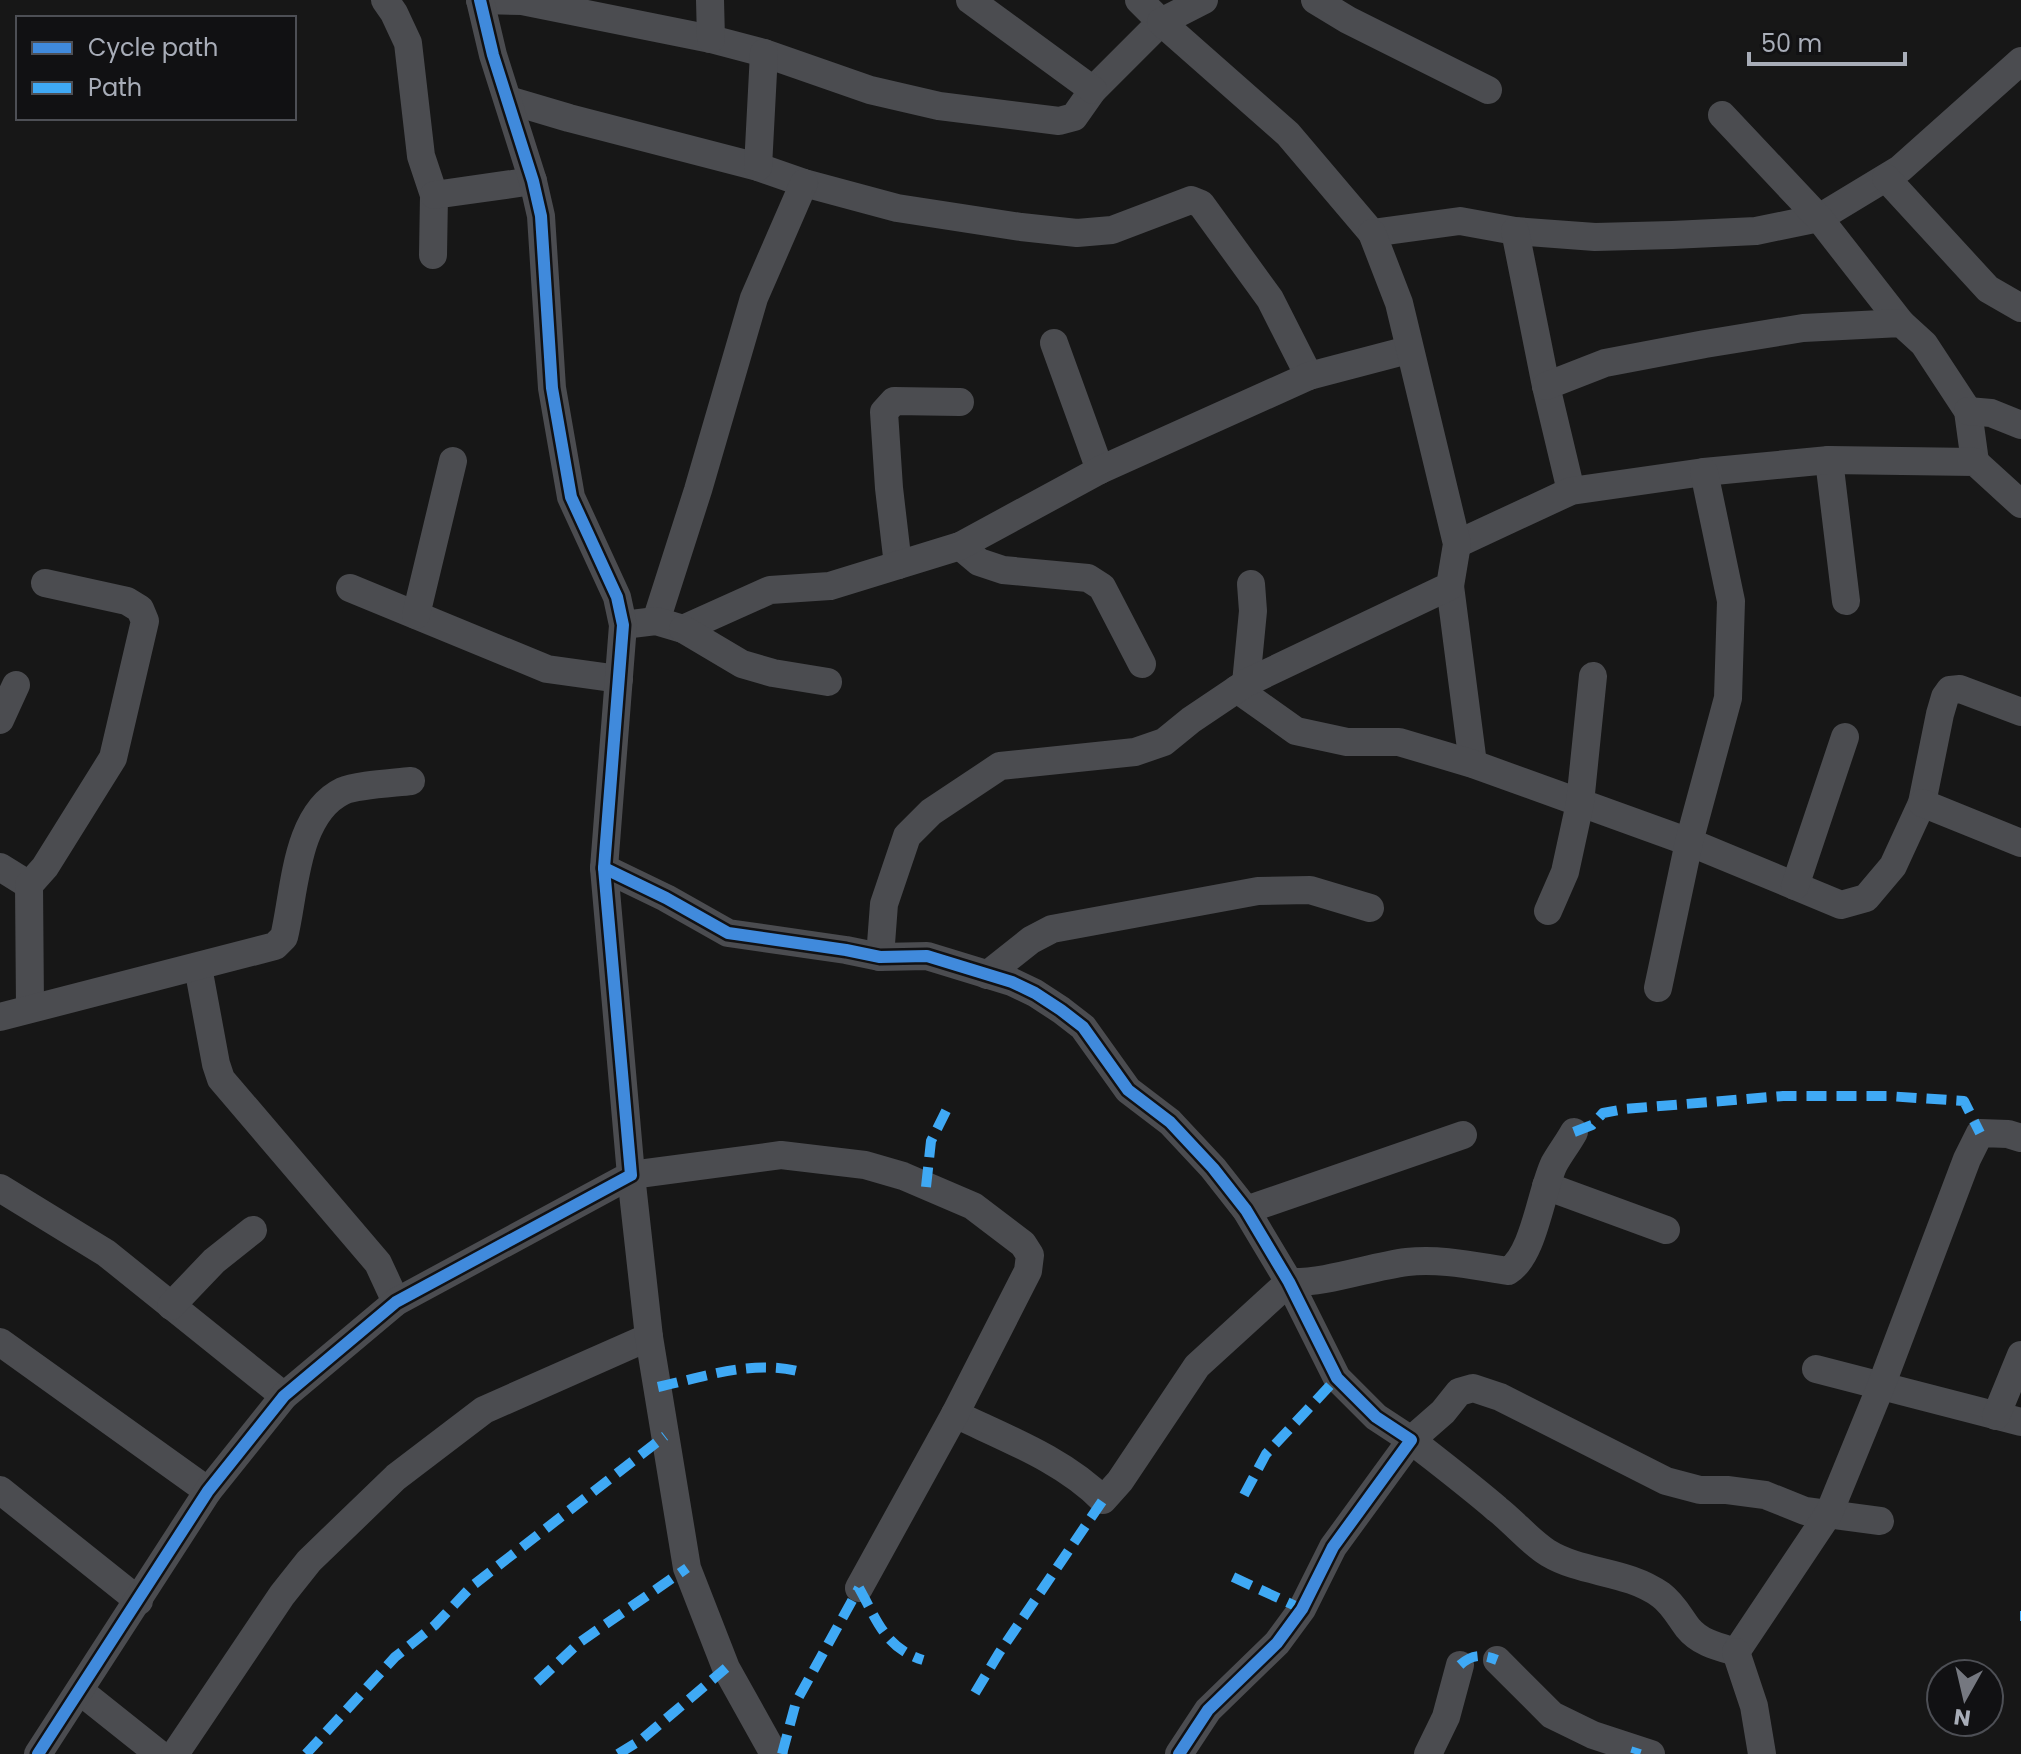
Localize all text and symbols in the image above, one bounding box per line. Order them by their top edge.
legend [16,16,296,120]
scale bar [1749,16,1905,66]
text: 50 m [1761,27,1822,60]
text: Cycle path [88,31,218,64]
text: Path [88,71,142,104]
north arrow [1925,1658,2005,1738]
text: N [1952,1701,1973,1734]

